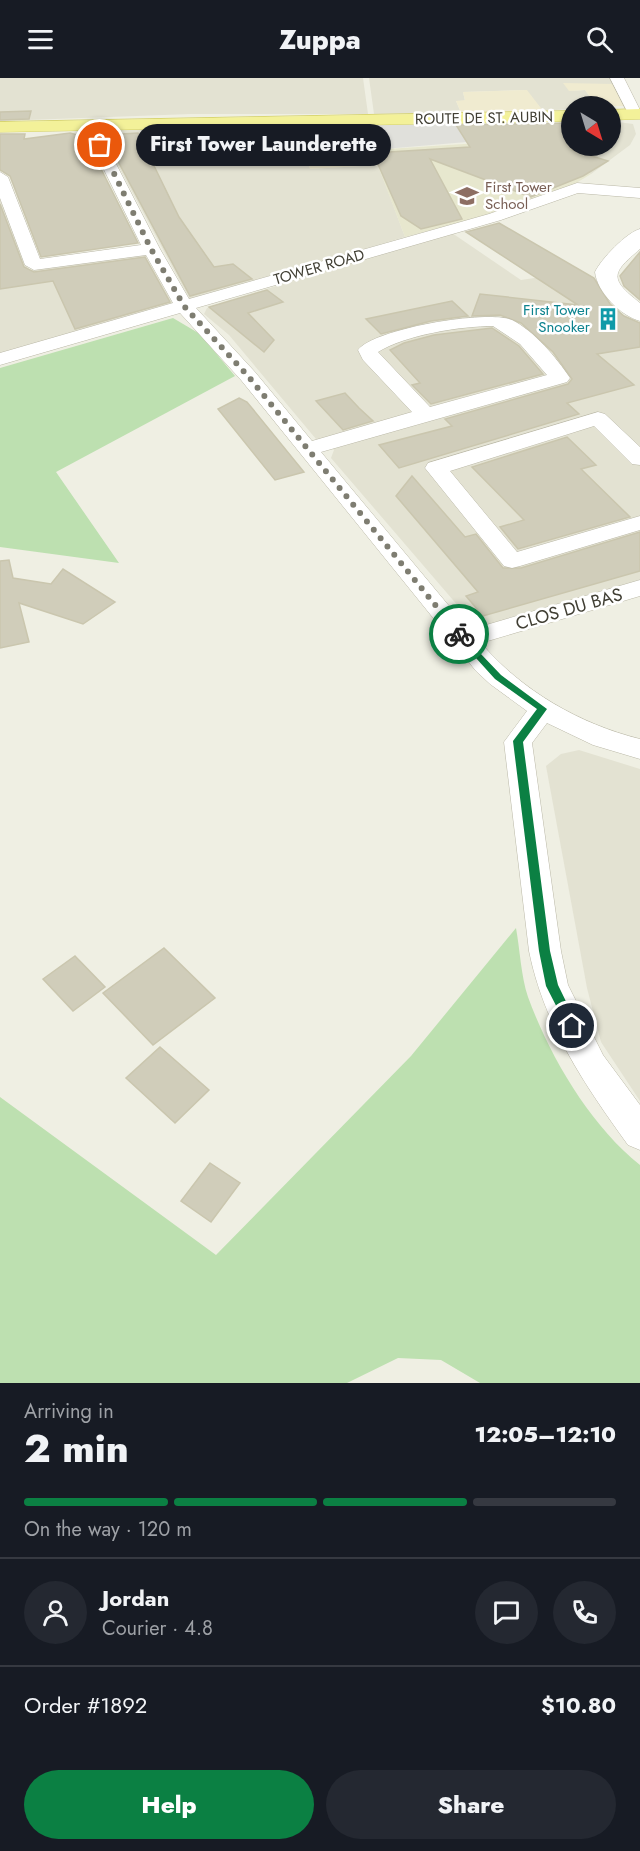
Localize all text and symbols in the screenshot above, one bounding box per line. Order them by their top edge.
text: Zuppa [279,20,361,59]
icon: menu [24,23,57,56]
icon: search [583,23,616,56]
north arrow [561,96,621,156]
map controls [561,96,621,156]
street label: ROUTE DE ST. AUBIN [415,106,553,130]
pin [74,119,125,170]
callout: First Tower Launderette [136,124,391,166]
icon: bag [83,128,116,161]
text: First Tower Launderette [150,130,377,159]
place label: First Tower School [485,176,553,215]
school or university icon: First Tower School [454,183,480,209]
street label: TOWER ROAD [271,244,367,290]
place label: First Tower Snooker [523,299,591,338]
building icon: First Tower Snooker [595,306,621,332]
street label: CLOS DU BAS [513,581,625,637]
courier [429,604,489,664]
icon: bike [443,618,476,651]
pin [546,1000,597,1051]
icon: home [555,1009,588,1042]
text: Arriving in [24,1397,114,1426]
text: 12:05–12:10 [475,1418,616,1450]
text: 2 min [24,1420,129,1477]
text: On the way · 120 m [24,1515,192,1544]
button: person [24,1581,87,1644]
button: chat [475,1581,538,1644]
button: phone [553,1581,616,1644]
text: Jordan [102,1582,169,1614]
text: Courier · 4.8 [102,1614,213,1643]
text: Order #1892 [24,1689,147,1721]
text: $10.80 [541,1689,616,1721]
button: Help [24,1770,314,1839]
button: Share [326,1770,616,1839]

